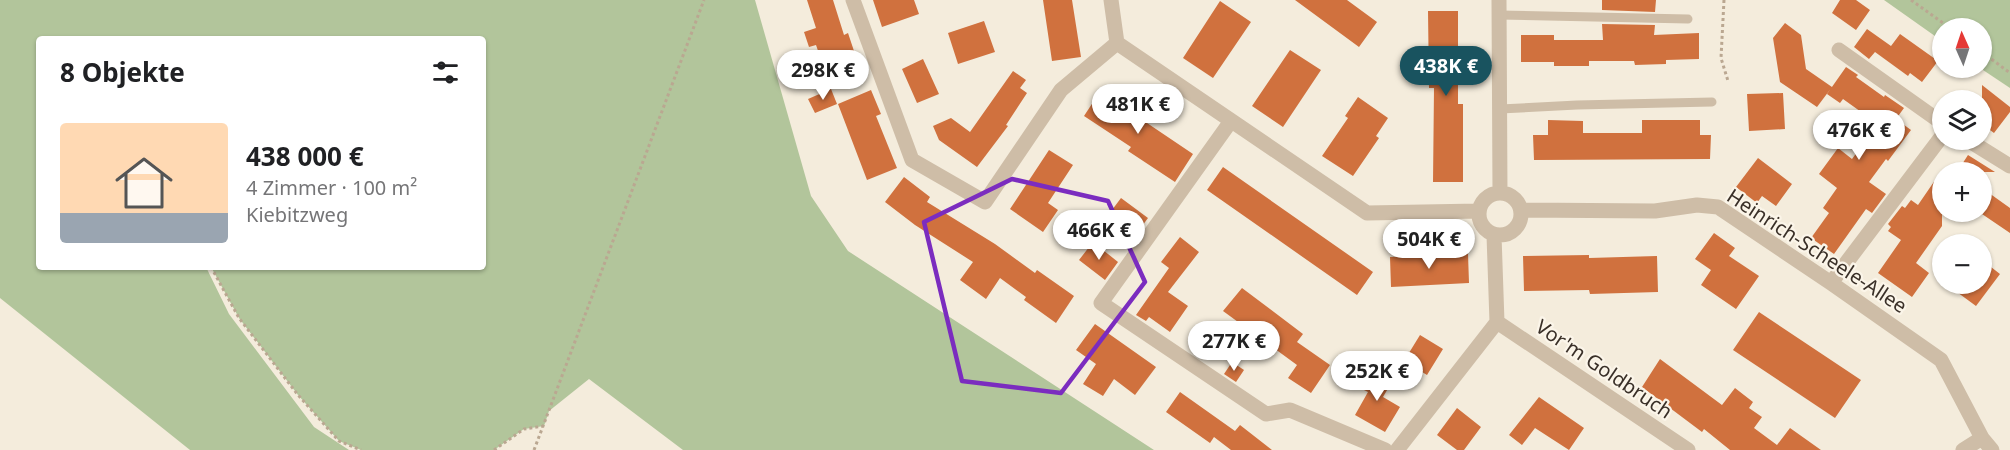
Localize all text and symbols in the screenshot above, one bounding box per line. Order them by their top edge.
north arrow [1932,18,1992,78]
map controls [1932,18,1992,294]
pin: 438K € [1397,46,1495,97]
pin: 298K € [774,50,872,101]
text: 438K € [1414,52,1478,79]
text: 8 Objekte [60,54,185,90]
icon: filters [429,56,462,89]
text: 298K € [791,56,855,83]
pin: 481K € [1089,84,1187,135]
text: 481K € [1106,90,1170,117]
button: layers [1932,90,1992,150]
pin: 476K € [1810,110,1908,161]
text: 476K € [1827,116,1891,143]
text: 438 000 € [246,138,364,174]
icon: home [108,147,180,219]
button: + [1932,162,1992,222]
text: 4 Zimmer · 100 m² [246,174,417,201]
street label: Heinrich-Scheele-Allee [1722,182,1912,319]
text: Kiebitzweg [246,201,348,228]
pin: 466K € [1050,210,1148,261]
text: 466K € [1067,216,1131,243]
pin: 504K € [1380,219,1478,270]
text: 504K € [1397,225,1461,252]
button: − [1932,234,1992,294]
street label: Vor'm Goldbruch [1531,313,1678,424]
pin: 277K € [1185,321,1283,372]
text: 277K € [1202,327,1266,354]
pin: 252K € [1328,351,1426,402]
text: 252K € [1345,357,1409,384]

